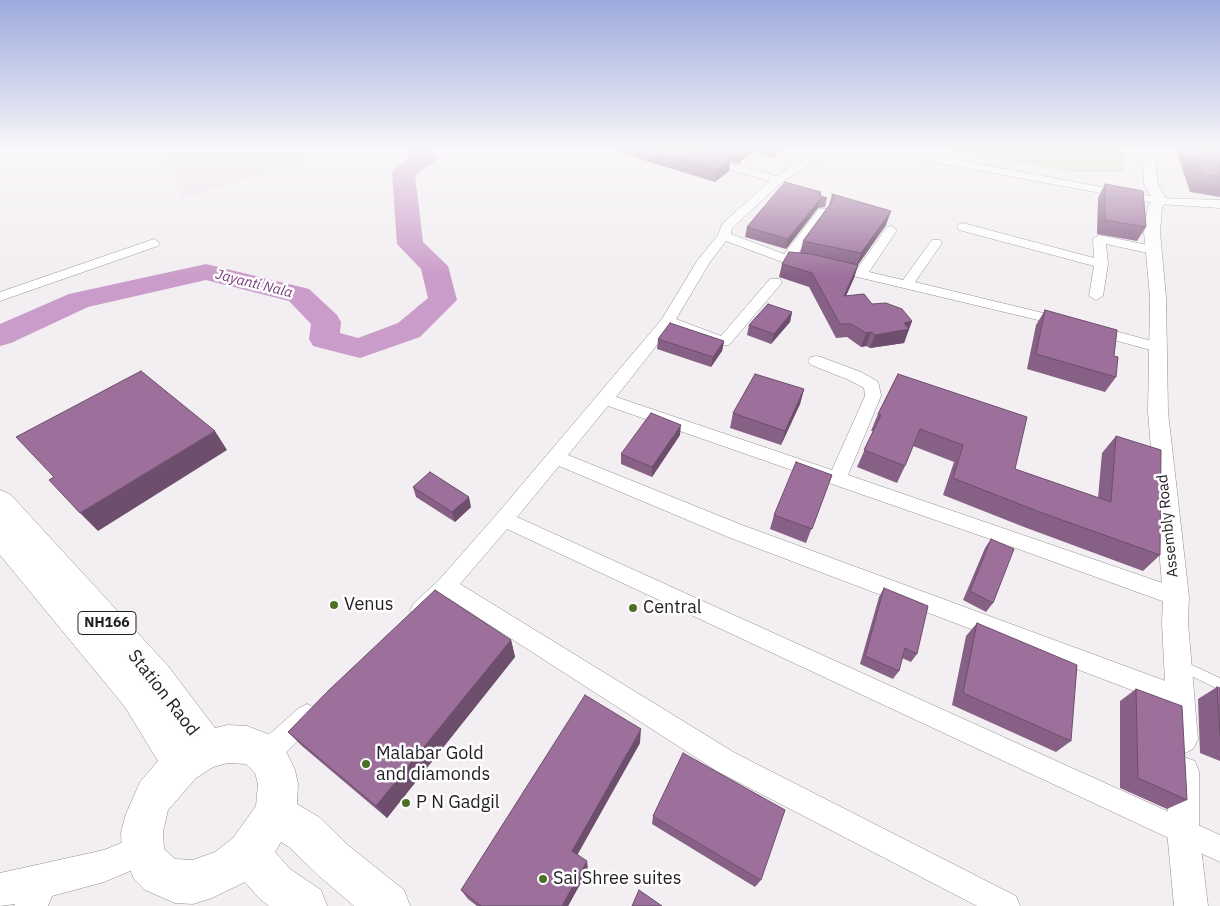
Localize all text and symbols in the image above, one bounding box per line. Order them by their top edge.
water label: Jayanti Nala [214,266,294,302]
street label: Assembly Road [1154,474,1182,578]
place label: Venus [344,594,394,616]
place label: Central [643,597,702,619]
marker: Venus [328,599,340,611]
marker: Central [627,602,639,614]
road number: NH166 [78,612,136,634]
street label: Station Raod [123,646,203,740]
place label: Malabar Gold and diamonds [376,743,490,786]
marker: Malabar Gold and diamonds [360,758,372,770]
place label: P N Gadgil [416,792,500,814]
marker: P N Gadgil [400,797,412,809]
place label: Sai Shree suites [553,868,681,890]
marker: Sai Shree suites [537,873,549,885]

